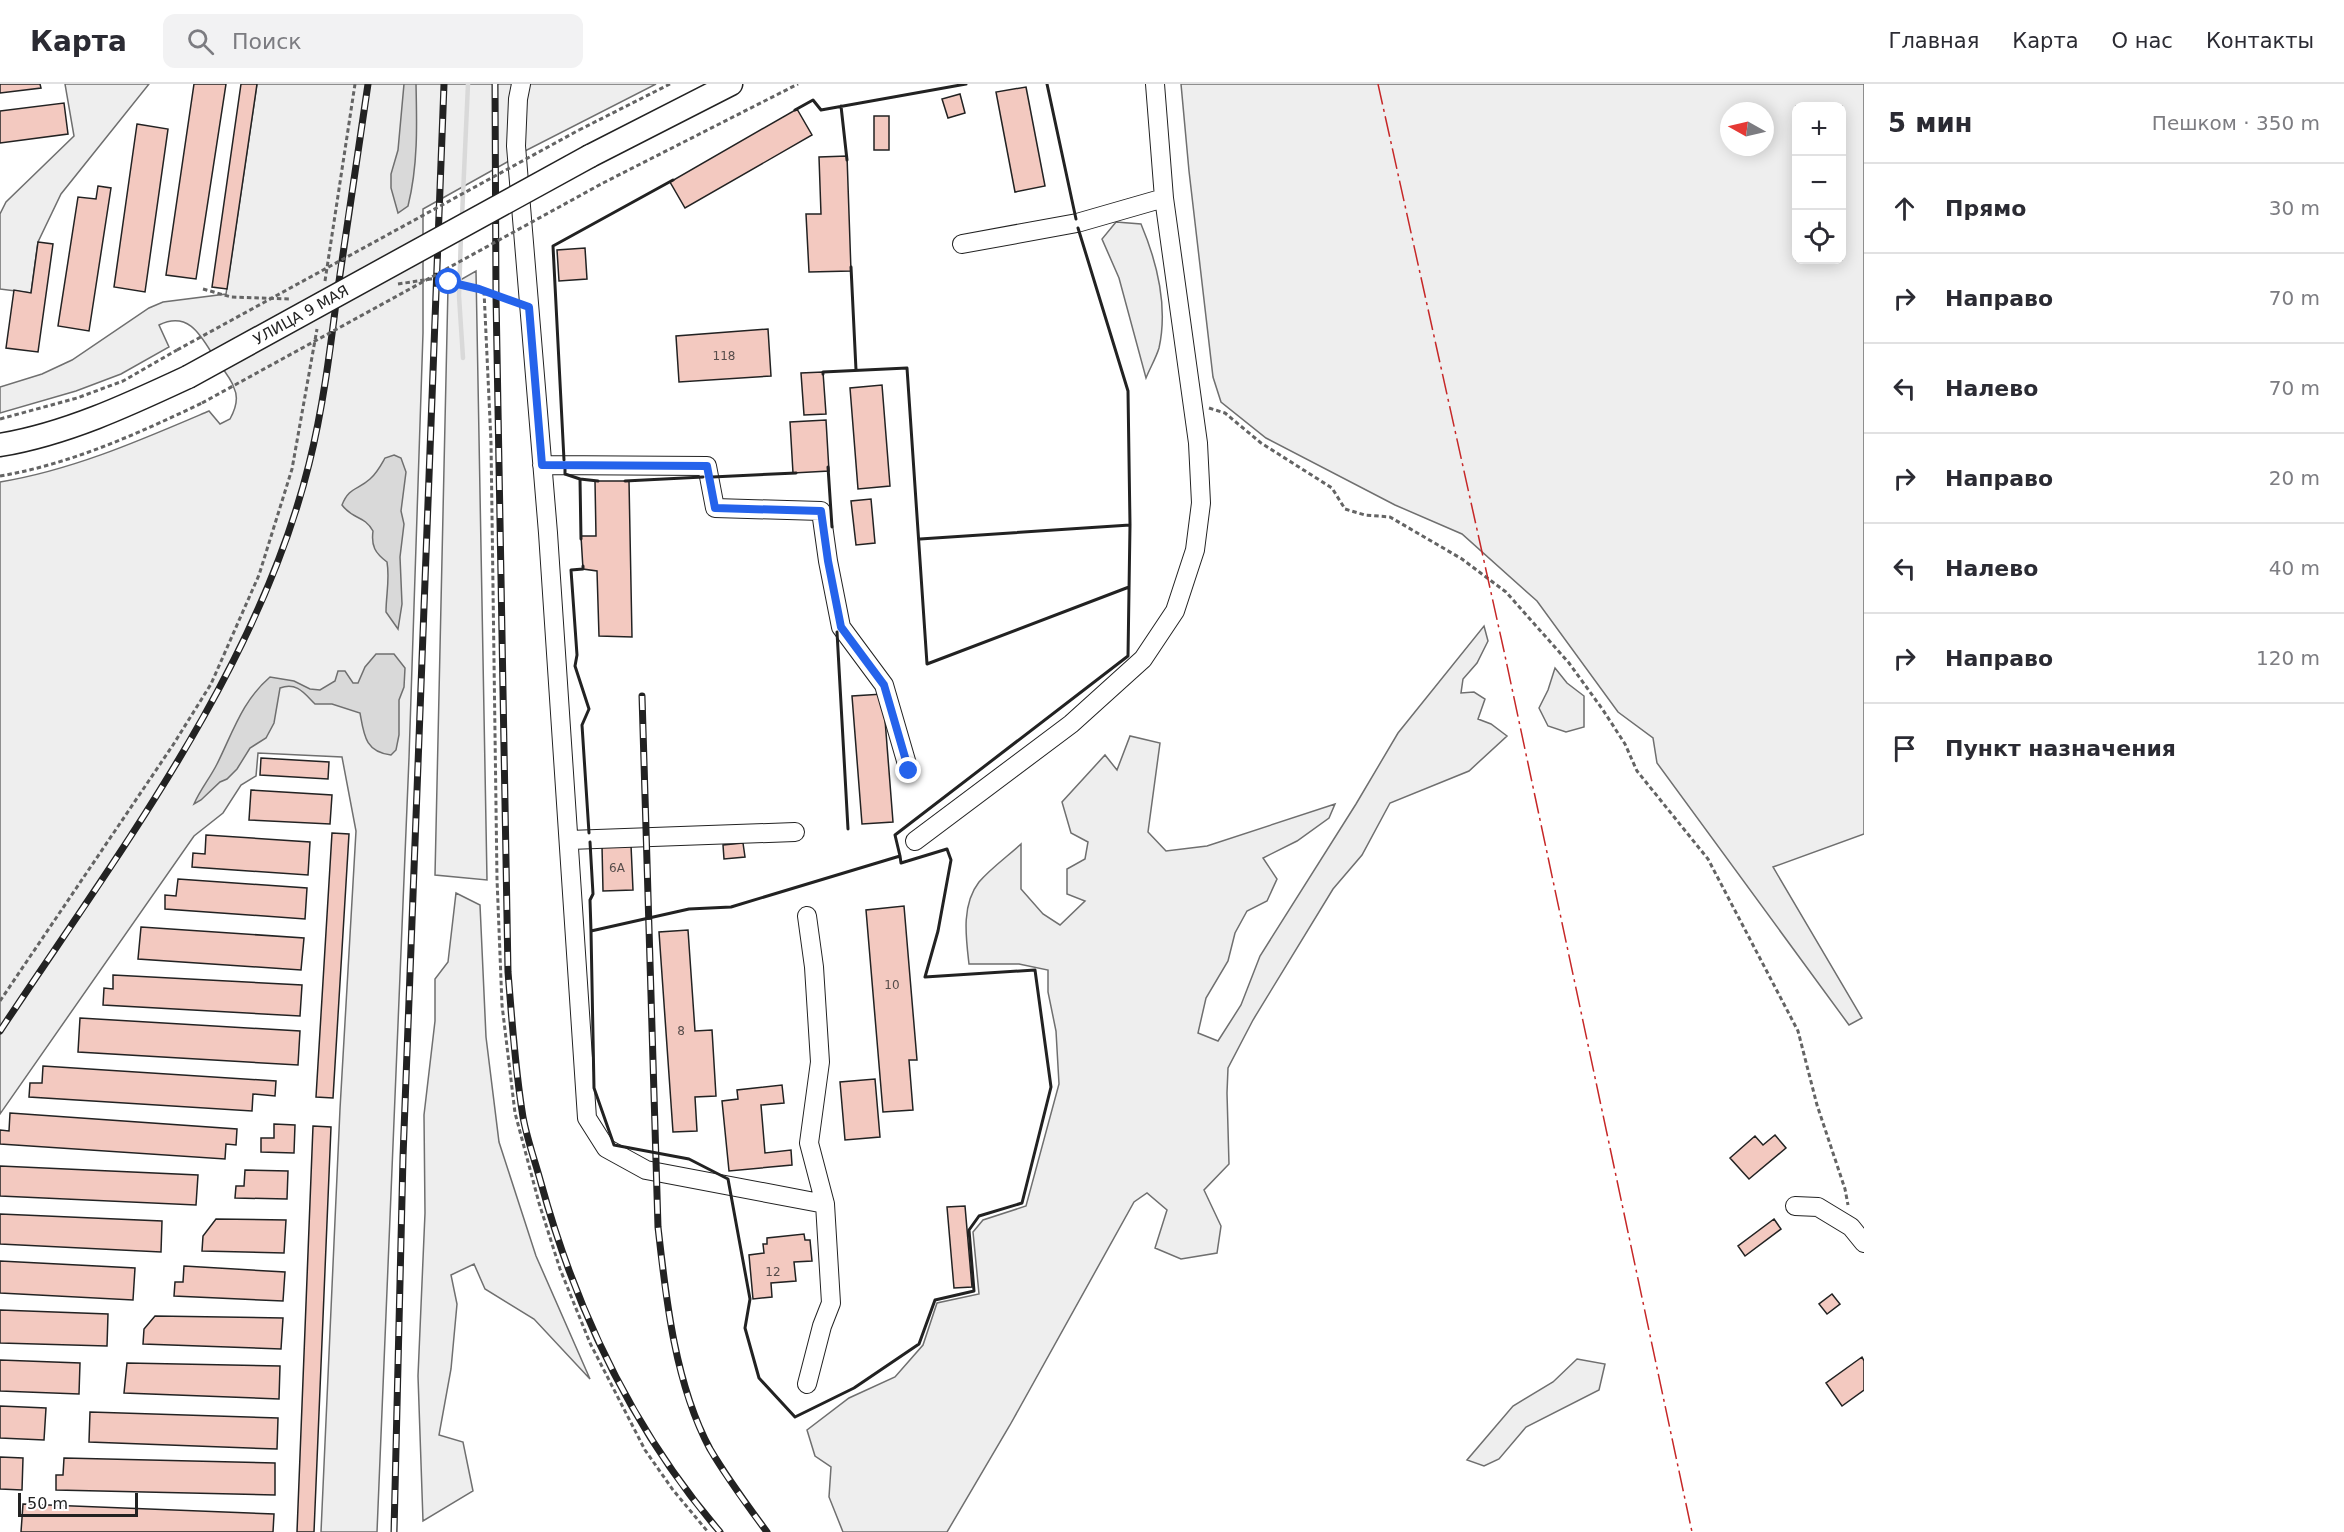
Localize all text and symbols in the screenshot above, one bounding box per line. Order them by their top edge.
search box [163,14,583,68]
text: Карта [30,25,127,58]
icon: search [184,25,217,58]
text: Поиск [232,29,302,54]
text: Главная [1889,29,1979,53]
text: Карта [2012,29,2079,53]
text: О нас [2112,29,2173,53]
text: Контакты [2206,29,2314,53]
north arrow [1720,102,1774,156]
map controls [1792,102,1846,264]
button: + [1792,102,1846,156]
text: 5 мин [1888,108,1973,138]
text: Пешком · 350 m [2152,111,2320,135]
button: − [1792,156,1846,210]
icon: ahead [1888,192,1921,225]
text: Прямо [1945,196,2026,221]
text: 30 m [2269,196,2320,220]
button: locate [1792,210,1846,264]
route start [435,268,461,294]
street label: УЛИЦА 9 МАЯ [250,281,352,349]
icon: right [1888,282,1921,315]
text: Направо [1945,286,2053,311]
text: 70 m [2269,286,2320,310]
house number: 118 [713,349,735,363]
icon: left [1888,372,1921,405]
text: Налево [1945,376,2038,401]
text: 70 m [2269,376,2320,400]
icon: right [1888,462,1921,495]
text: Направо [1945,466,2053,491]
text: 20 m [2269,466,2320,490]
icon: left [1888,552,1921,585]
text: Налево [1945,556,2038,581]
text: 40 m [2269,556,2320,580]
icon: right [1888,642,1921,675]
text: Направо [1945,646,2053,671]
text: 120 m [2256,646,2320,670]
icon: arrive [1888,732,1921,765]
text: Пункт назначения [1945,736,2176,761]
route end [895,757,921,783]
house number: 6А [609,861,626,875]
house number: 10 [884,978,900,992]
house number: 8 [677,1024,685,1038]
house number: 12 [765,1265,781,1279]
scale bar [18,1490,138,1518]
text: 50 m [27,1494,68,1513]

